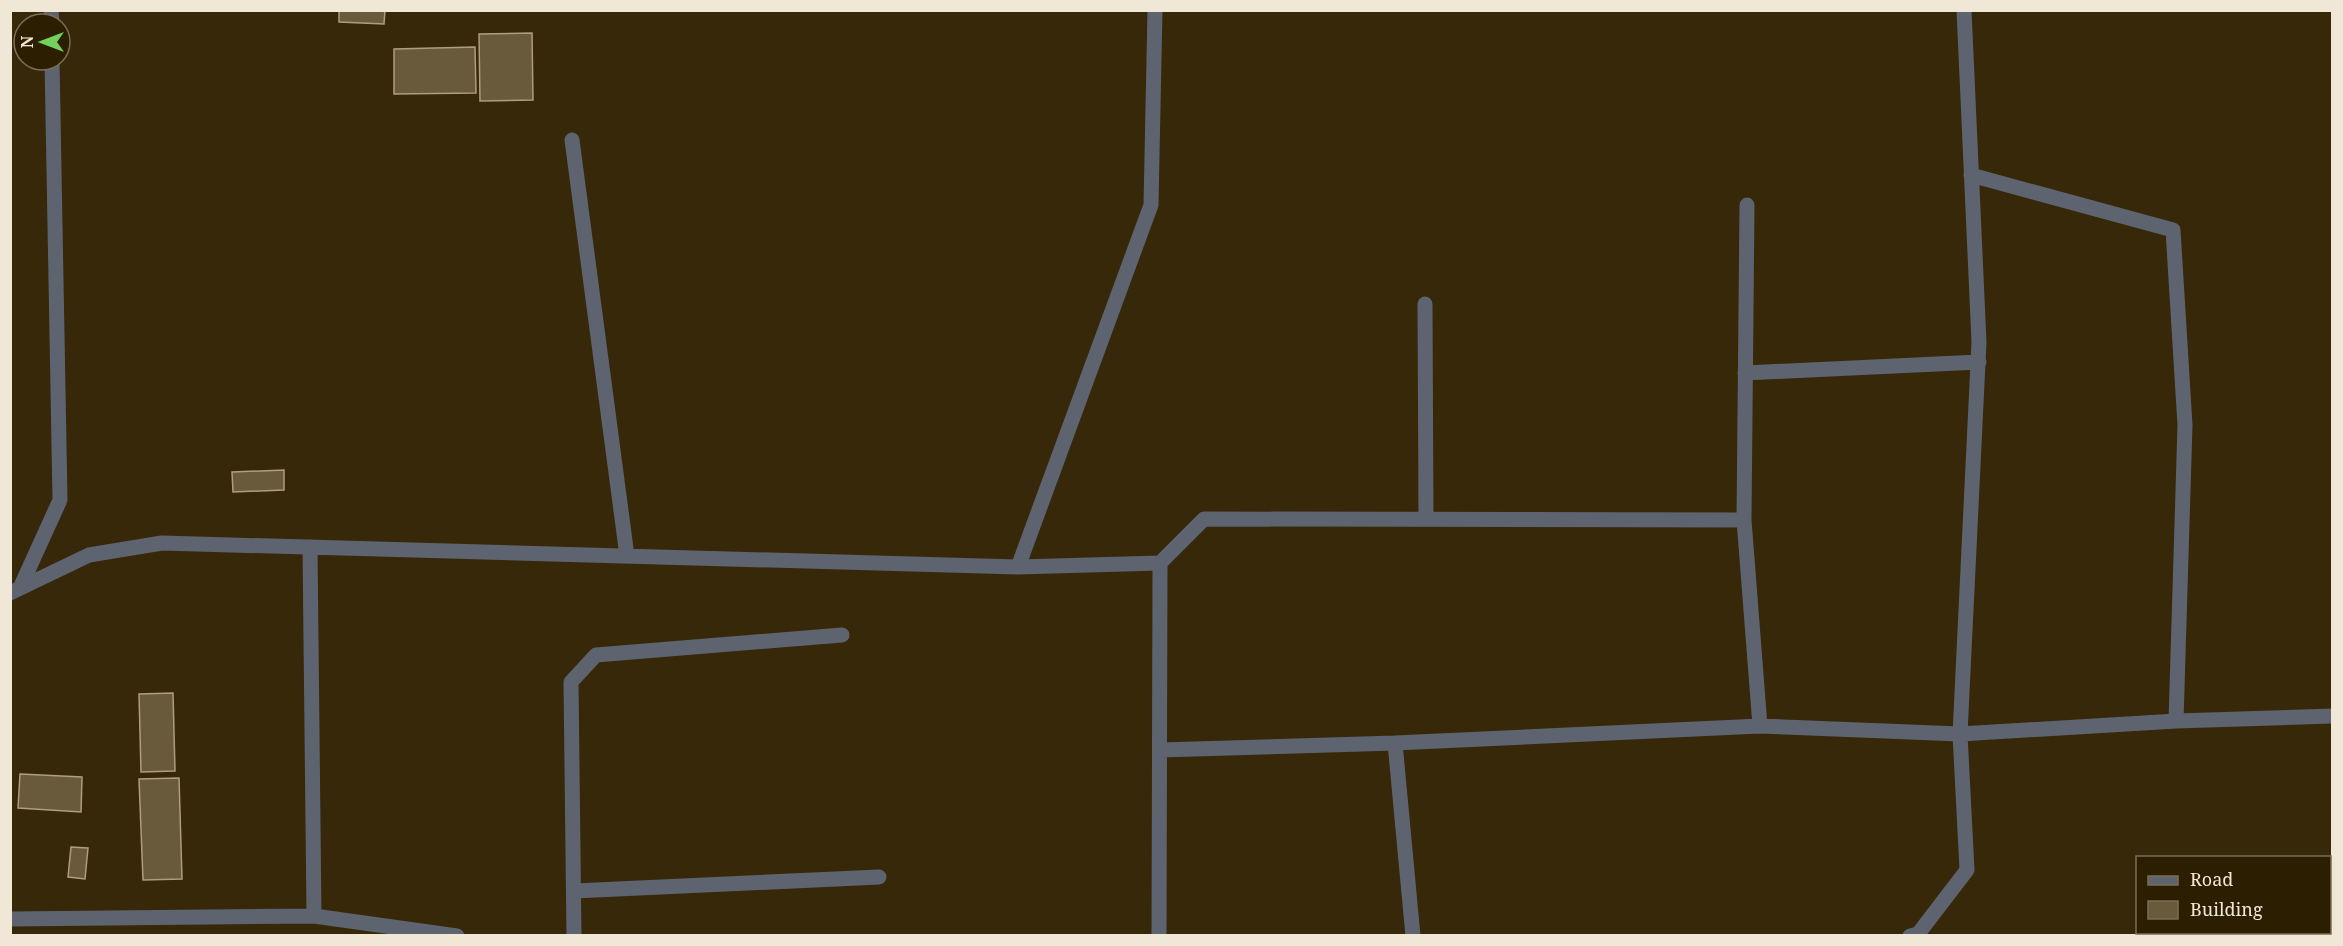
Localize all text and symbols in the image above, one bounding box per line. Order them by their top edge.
north arrow [12,12,72,72]
text: N [16,35,38,48]
legend [2136,856,2331,934]
text: Road [2190,867,2233,891]
text: Building [2190,897,2263,921]

